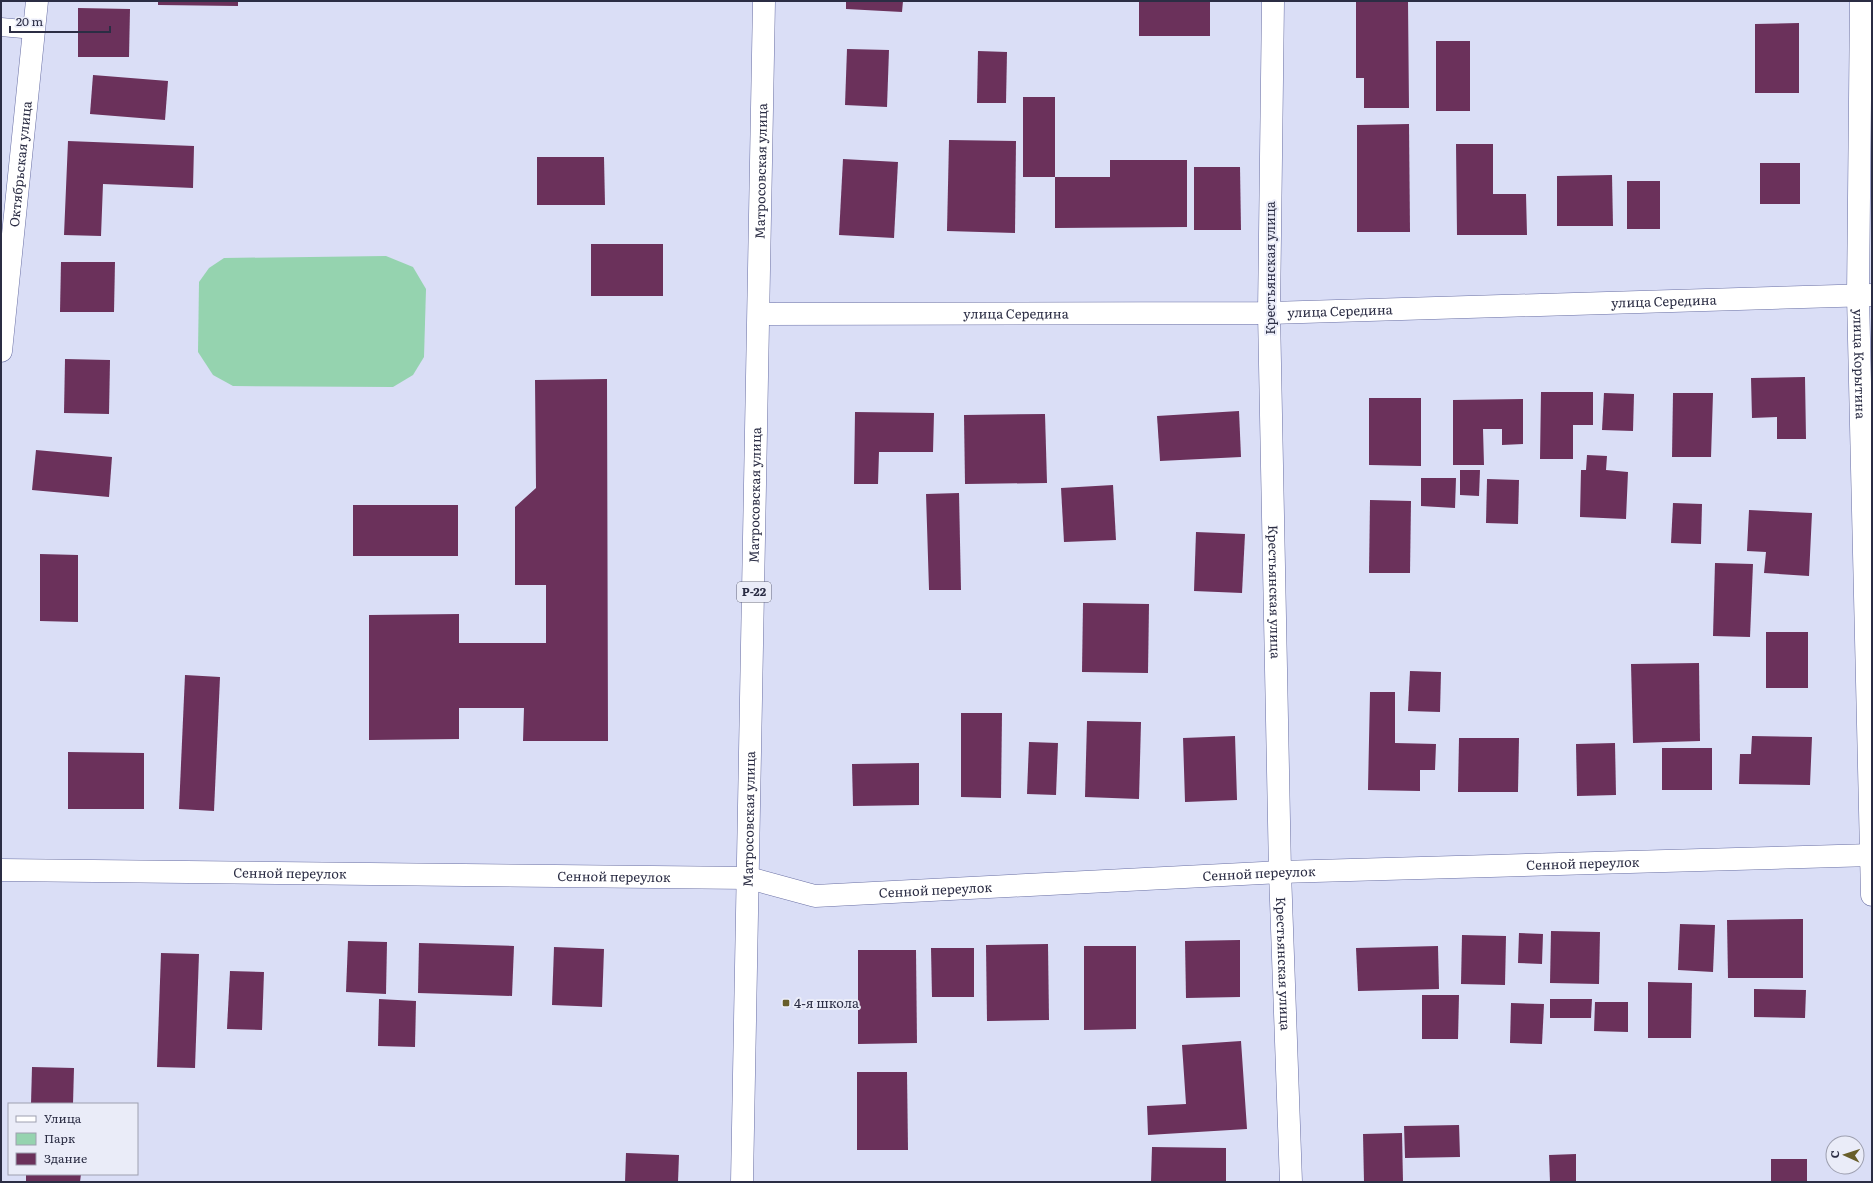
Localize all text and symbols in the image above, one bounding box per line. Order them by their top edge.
scale bar [10,8,110,34]
text: 20 m [16,12,43,30]
street label: Октябрьская улица [4,100,36,228]
street label: Матросовская улица [750,103,771,239]
street label: Крестьянская улица [1260,201,1279,335]
street label: улица Середина [1611,290,1717,312]
street label: улица Середина [1287,299,1393,321]
street label: улица Середина [963,303,1069,323]
street label: улица Корытина [1849,309,1871,419]
street label: Матросовская улица [744,427,765,563]
street label: Крестьянская улица [1264,525,1286,659]
road number: Р-22 [737,582,771,602]
street label: Матросовская улица [737,751,759,887]
street label: Сенной переулок [1526,852,1640,874]
street label: Сенной переулок [1202,861,1316,885]
street label: Сенной переулок [233,862,347,883]
street label: Сенной переулок [557,866,671,886]
street label: Сенной переулок [878,877,993,902]
street label: Крестьянская улица [1272,897,1296,1031]
place label: 4-я школа [794,993,859,1012]
marker: 4-я школа [781,998,791,1008]
legend [8,1103,138,1175]
text: Улица [44,1109,82,1127]
text: Парк [44,1129,75,1147]
north arrow [1825,1135,1865,1175]
text: Здание [44,1149,87,1167]
text: С [1826,1150,1842,1159]

